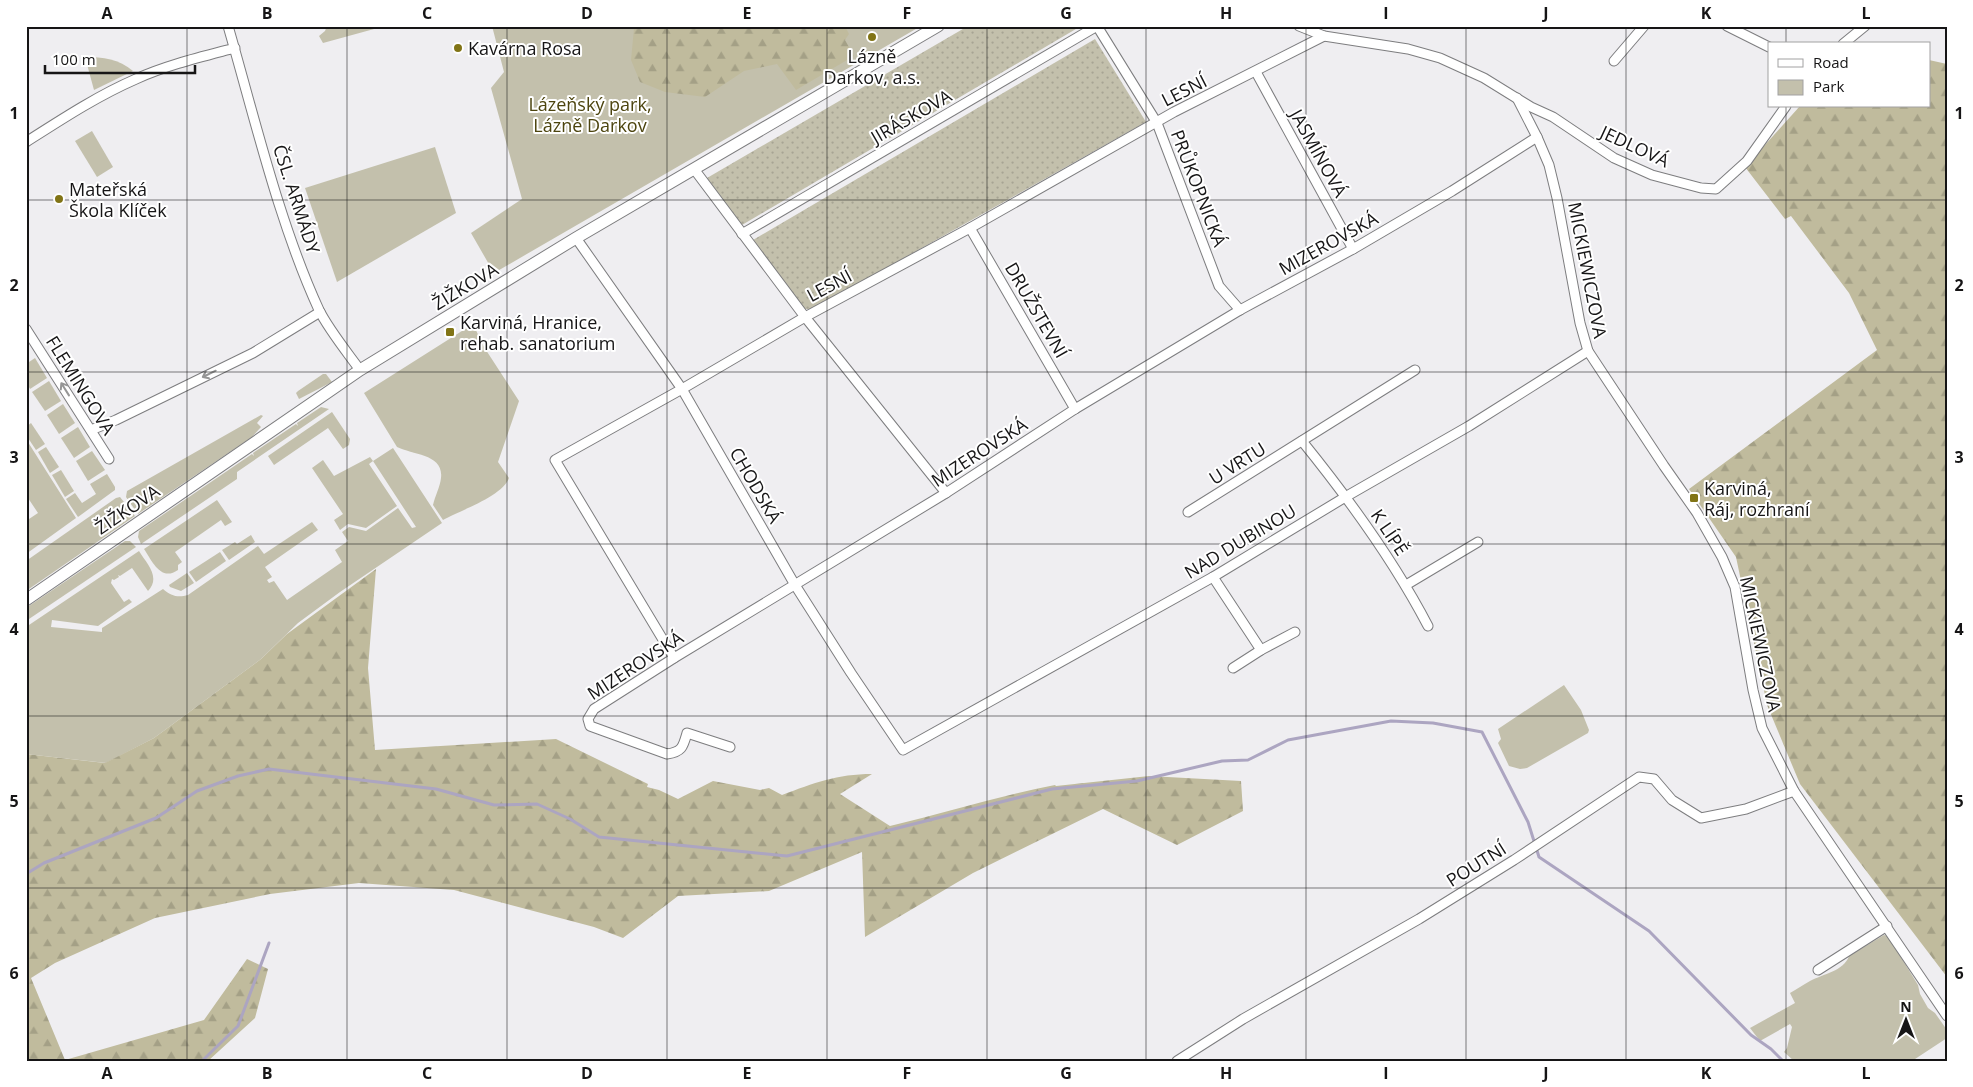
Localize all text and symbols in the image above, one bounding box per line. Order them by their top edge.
text: A [101,2,113,24]
text: B [262,2,272,24]
text: C [422,2,432,24]
text: D [581,2,593,24]
text: E [743,2,752,24]
text: F [903,2,911,24]
text: G [1060,2,1072,24]
text: H [1220,2,1232,24]
text: I [1383,2,1389,24]
text: J [1541,2,1549,24]
text: K [1701,2,1712,24]
text: L [1861,2,1871,24]
marker: Lázně Darkov, a.s. [866,31,878,43]
place label: Kavárna Rosa [468,36,582,60]
scale bar [45,42,195,74]
marker: Kavárna Rosa [452,42,464,54]
legend [1768,42,1930,108]
place label: Lázně Darkov, a.s. [823,44,921,89]
text: 100 m [52,49,96,69]
text: Road [1813,52,1849,72]
street label: LESNÍ [1157,68,1212,112]
text: Park [1813,76,1844,96]
street label: JIRÁSKOVA [865,83,956,150]
park label: Lázeňský park, Lázně Darkov [528,92,652,137]
text: 1 [9,102,19,124]
text: 1 [1954,102,1964,124]
street label: JASMÍNOVÁ [1284,103,1353,202]
street label: JEDLOVÁ [1595,119,1674,173]
street label: PRŮKOPNICKÁ [1166,126,1233,250]
street label: ČSL. ARMÁDY [268,141,326,257]
place label: Mateřská Škola Klíček [69,177,167,222]
marker: Mateřská Škola Klíček [53,193,65,205]
street label: MICKIEWICZOVA [1563,200,1613,341]
street label: MIZEROVSKÁ [1274,206,1382,280]
street label: ŽIŽKOVA [428,257,503,315]
street label: DRUŽSTEVNÍ [1000,258,1075,363]
street label: LESNÍ [802,263,857,307]
text: 2 [9,274,19,296]
text: 2 [1954,274,1964,296]
place label: Karviná, Hranice, rehab. sanatorium [460,310,615,355]
marker: Karviná, Hranice, rehab. sanatorium [444,326,456,338]
street label: FLEMINGOVA [41,331,121,440]
one-way arrow [202,370,217,379]
one-way arrow [59,383,69,397]
street label: MIZEROVSKÁ [926,412,1032,492]
street label: U VRTU [1204,436,1270,490]
street label: CHODSKÁ [725,443,788,528]
text: 3 [9,446,19,468]
text: 3 [1954,446,1964,468]
place label: Karviná, Ráj, rozhraní [1704,476,1810,521]
street label: ŽIŽKOVA [90,478,164,539]
marker: Karviná, Ráj, rozhraní [1688,492,1700,504]
street label: NAD DUBINOU [1180,498,1300,584]
street label: K LÍPĚ [1366,504,1414,560]
street label: MICKIEWICZOVA [1735,574,1787,715]
text: 4 [9,618,19,640]
text: 4 [1954,618,1964,640]
street label: MIZEROVSKÁ [582,625,688,705]
text: 5 [9,790,19,812]
text: 5 [1954,790,1964,812]
street label: POUTNÍ [1441,836,1511,892]
text: 6 [9,962,19,984]
text: 6 [1954,962,1964,984]
north arrow [1880,994,1930,1044]
text: N [1900,997,1912,1016]
text: A [101,1062,113,1084]
text: B [262,1062,272,1084]
text: C [422,1062,432,1084]
text: D [581,1062,593,1084]
text: E [743,1062,752,1084]
text: F [903,1062,911,1084]
text: G [1060,1062,1072,1084]
text: H [1220,1062,1232,1084]
text: I [1383,1062,1389,1084]
text: J [1541,1062,1549,1084]
text: K [1701,1062,1712,1084]
text: L [1861,1062,1871,1084]

